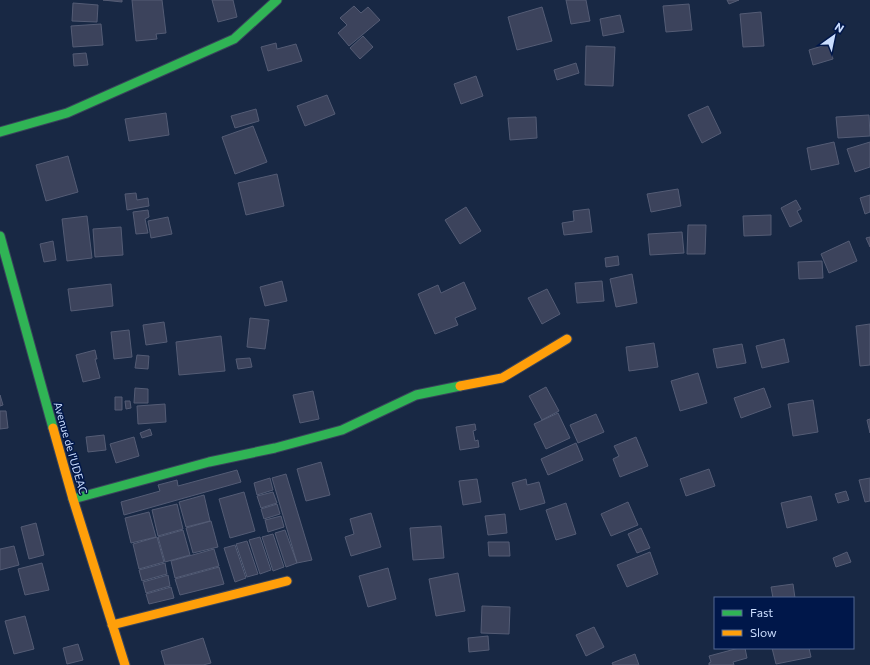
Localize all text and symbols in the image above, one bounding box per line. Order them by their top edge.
north arrow [814,16,854,56]
text: N [833,19,847,35]
street label: Avenue de I'UDEAC [52,400,90,496]
legend [714,597,854,649]
text: Fast [750,605,773,619]
text: Slow [750,625,777,639]

